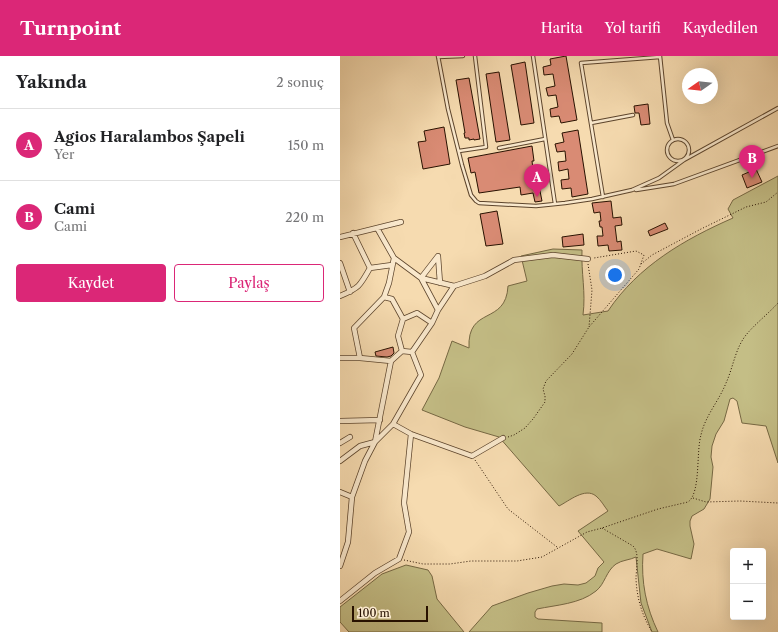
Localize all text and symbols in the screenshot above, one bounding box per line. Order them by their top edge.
text: Turnpoint [20,17,121,40]
text: Harita [541,19,583,37]
text: Yol tarifi [605,19,661,37]
text: Kaydedilen [683,19,758,37]
north arrow [682,68,718,104]
text: Yakında [16,72,87,92]
text: 2 sonuç [276,74,324,90]
text: Agios Haralambos Şapeli [54,127,245,146]
text: A [24,137,34,153]
text: 150 m [288,137,324,153]
pin: B [739,145,765,178]
text: Yer [54,146,75,162]
pin: A [524,164,550,197]
text: Cami [54,199,95,218]
text: B [24,209,34,225]
text: 220 m [285,209,324,225]
text: Cami [54,218,87,234]
button: Kaydet [16,264,166,302]
button: Paylaş [174,264,324,302]
your location [605,265,625,285]
map controls [730,548,766,620]
button: + [730,548,766,584]
button: − [730,584,766,620]
scale bar [352,604,428,623]
text: 100 m [358,606,390,620]

